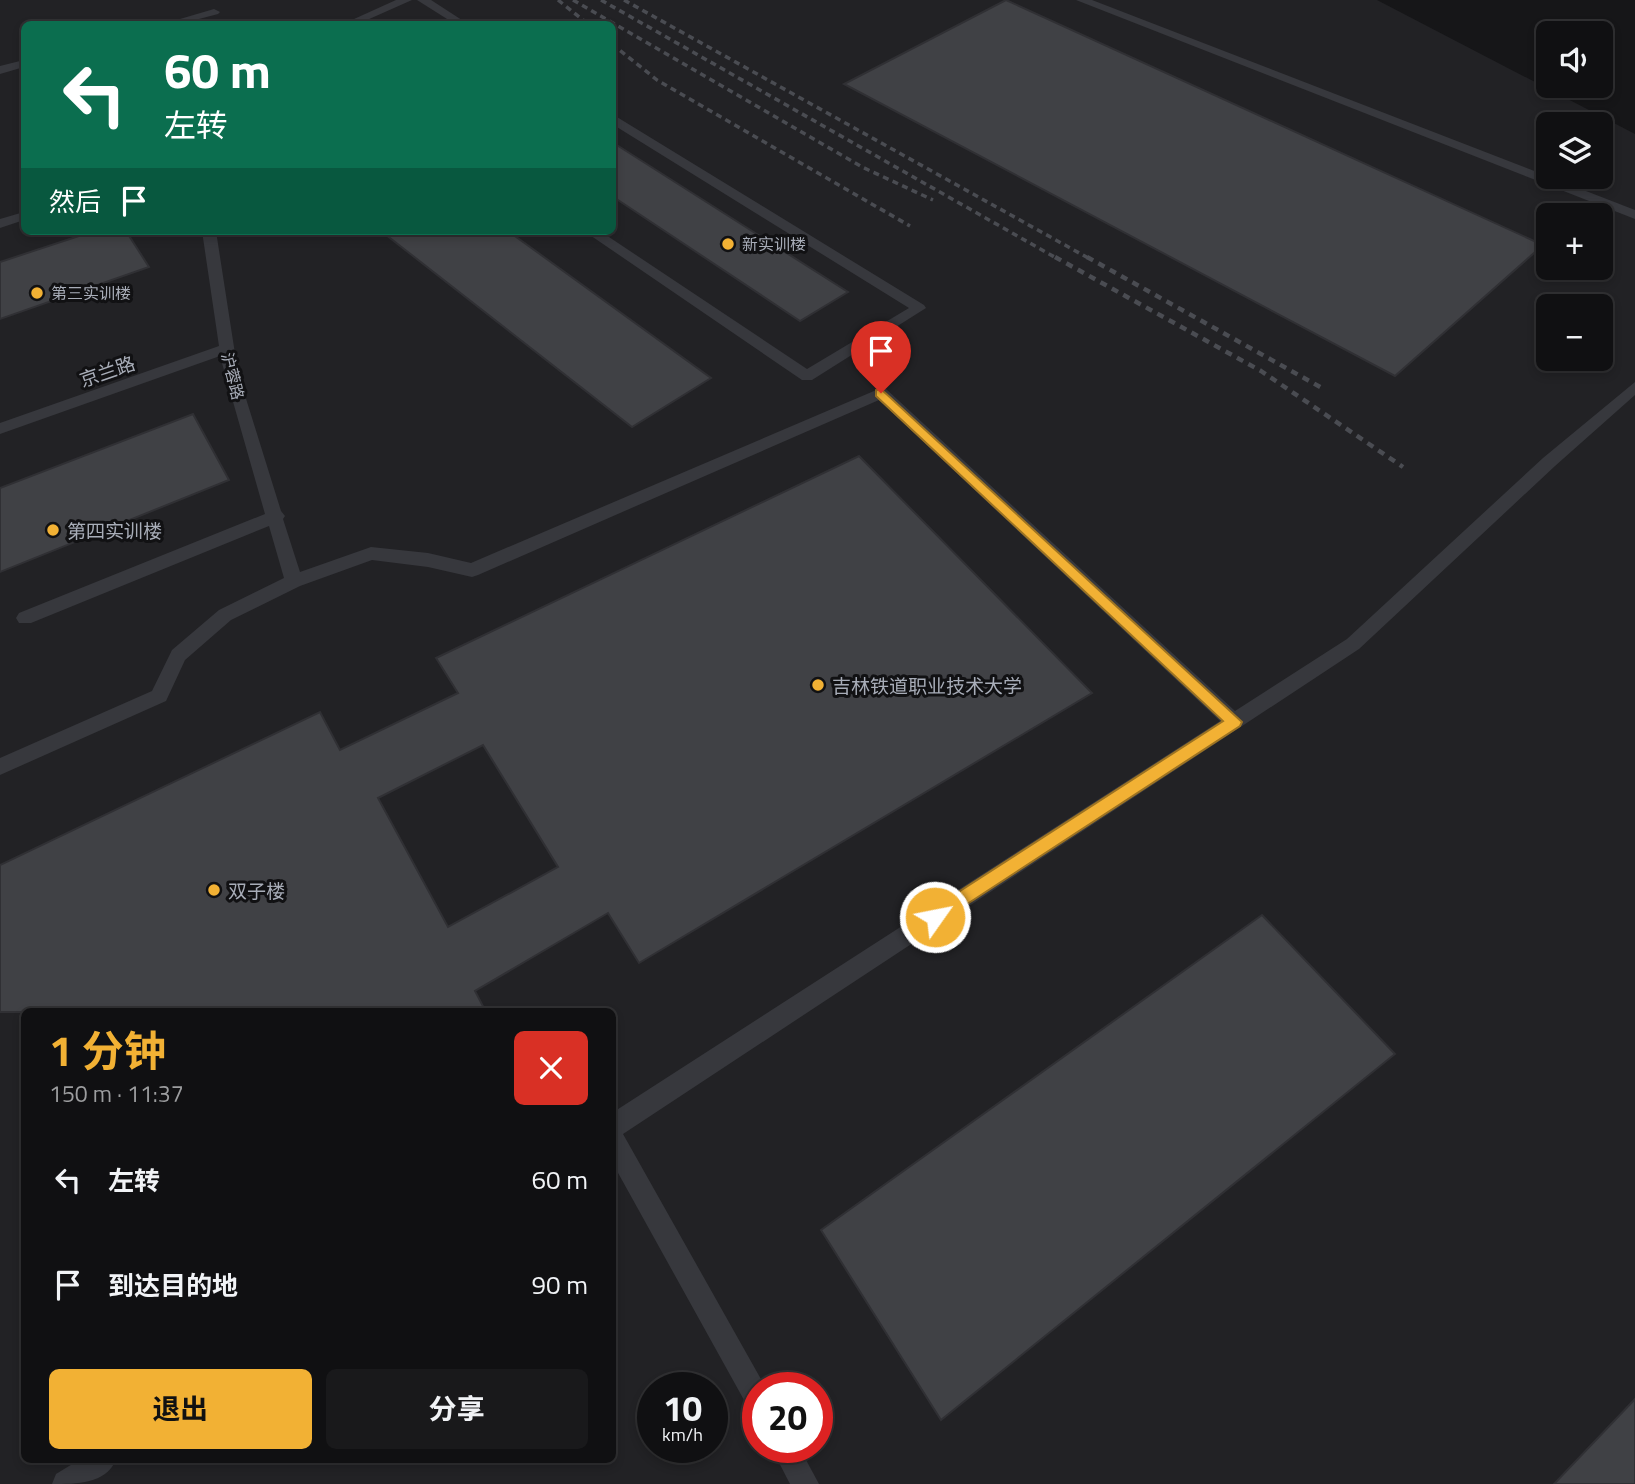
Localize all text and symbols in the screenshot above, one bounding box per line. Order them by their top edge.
map controls [1536,21,1613,371]
button: sound [1536,21,1613,98]
text: 60 m [164,32,271,107]
icon: left [49,49,140,140]
text: 左转 [164,101,228,149]
button: layers [1536,112,1613,189]
text: 然后 [49,182,101,221]
icon: arrive [115,182,153,220]
button: + [1536,203,1613,280]
place label: 新实训楼 [742,232,806,256]
marker: 新实训楼 [720,236,736,252]
place label: 第三实训楼 [51,281,131,305]
marker: 第三实训楼 [29,285,45,301]
button: − [1536,294,1613,371]
pin [851,321,911,393]
icon: arrive [862,332,900,370]
street label: 京兰路 [75,348,139,394]
street label: 沪蓉路 [216,350,250,402]
place label: 第四实训楼 [67,516,162,545]
marker: 第四实训楼 [45,522,61,538]
place label: 吉林铁道职业技术大学 [832,671,1022,700]
marker: 吉林铁道职业技术大学 [810,677,826,693]
place label: 双子楼 [228,876,285,905]
position arrow [898,880,972,954]
marker: 双子楼 [206,882,222,898]
text: 1 分钟 [49,1018,166,1082]
button: close [514,1031,588,1105]
text: 150 m · 11:37 [49,1076,184,1111]
text: 60 m [531,1160,588,1199]
icon: left [49,1161,87,1199]
text: 左转 [108,1161,160,1200]
text: 90 m [531,1265,588,1304]
icon: arrive [49,1266,87,1304]
text: 到达目的地 [108,1266,238,1305]
button: 退出 [49,1369,312,1449]
button: 分享 [326,1369,588,1449]
speed limit sign: 20 [742,1372,833,1463]
text: 10 [663,1381,702,1435]
text: km/h [662,1421,703,1448]

